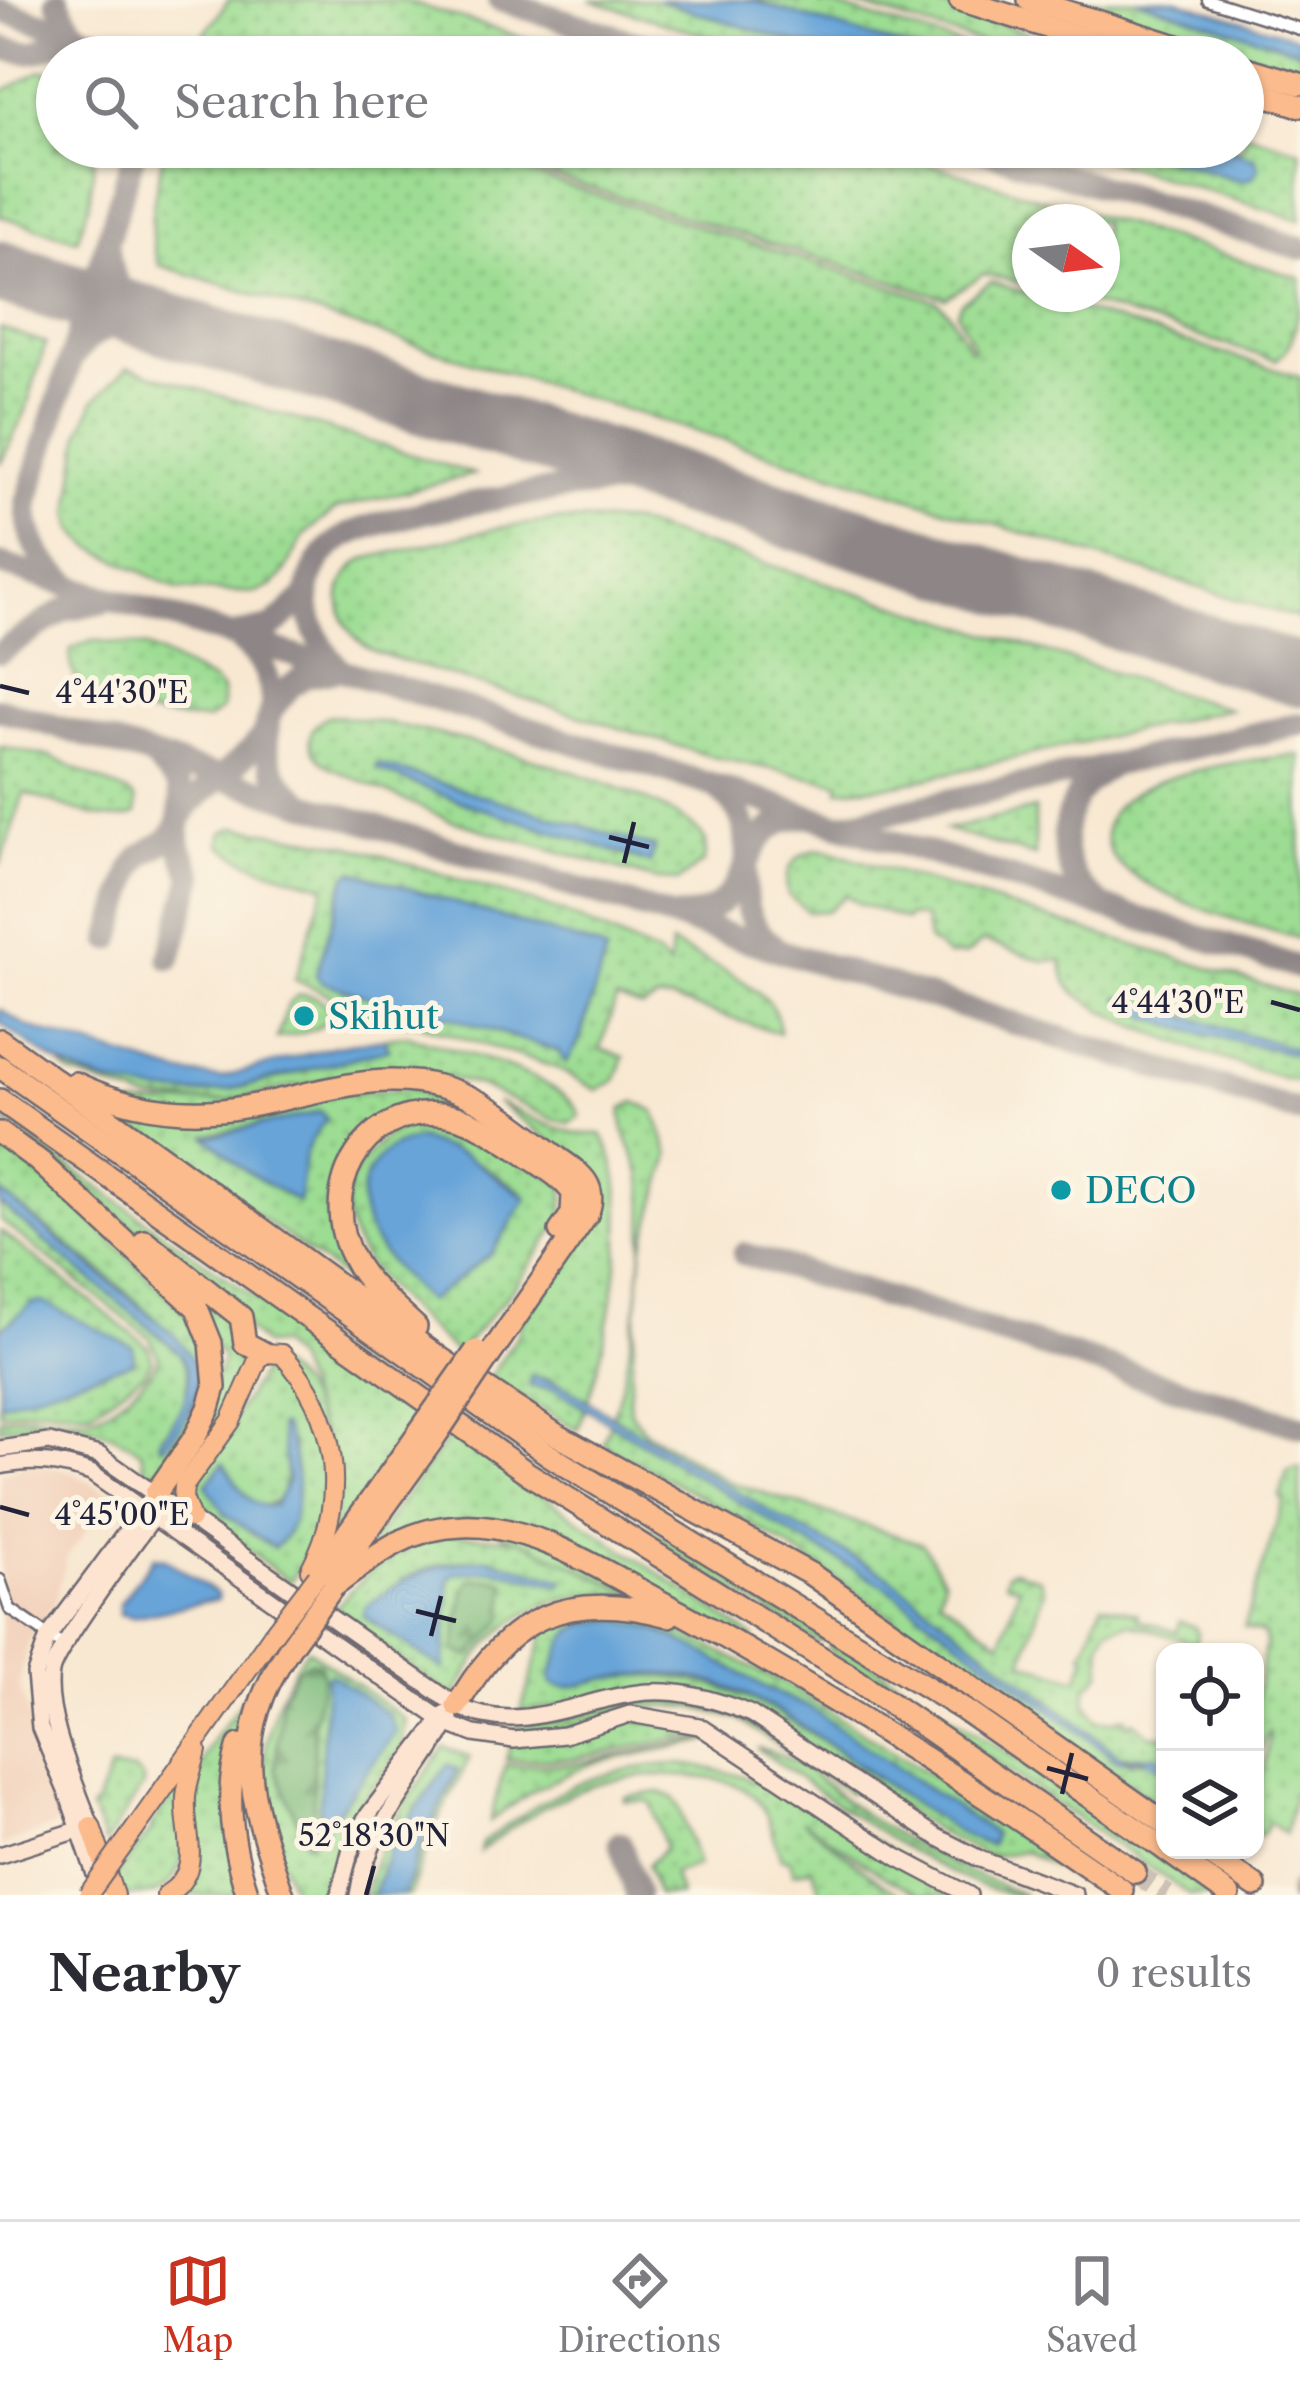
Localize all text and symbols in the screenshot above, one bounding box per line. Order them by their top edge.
search box [36,36,1264,168]
icon: search [78,69,144,135]
text: Search here [174,74,429,130]
north arrow [1012,204,1120,312]
text: 4°44'30"E [55,674,189,711]
text: 4°44'30"E [1111,984,1245,1021]
place label: Skihut [328,994,439,1038]
marker: Skihut [291,1003,317,1029]
place label: DECO [1085,1168,1196,1212]
marker: DECO [1048,1177,1074,1203]
text: 4°45'00"E [55,1496,189,1533]
map controls [1156,1643,1264,1859]
button: locate [1156,1643,1264,1751]
button: layers [1156,1751,1264,1859]
text: 52°18'30"N [298,1817,450,1854]
text: Nearby [48,1942,240,2004]
text: 0 results [1096,1949,1252,1997]
tab: Map [162,2248,233,2361]
tab: Directions [558,2248,721,2361]
tab: Saved [1046,2248,1138,2361]

